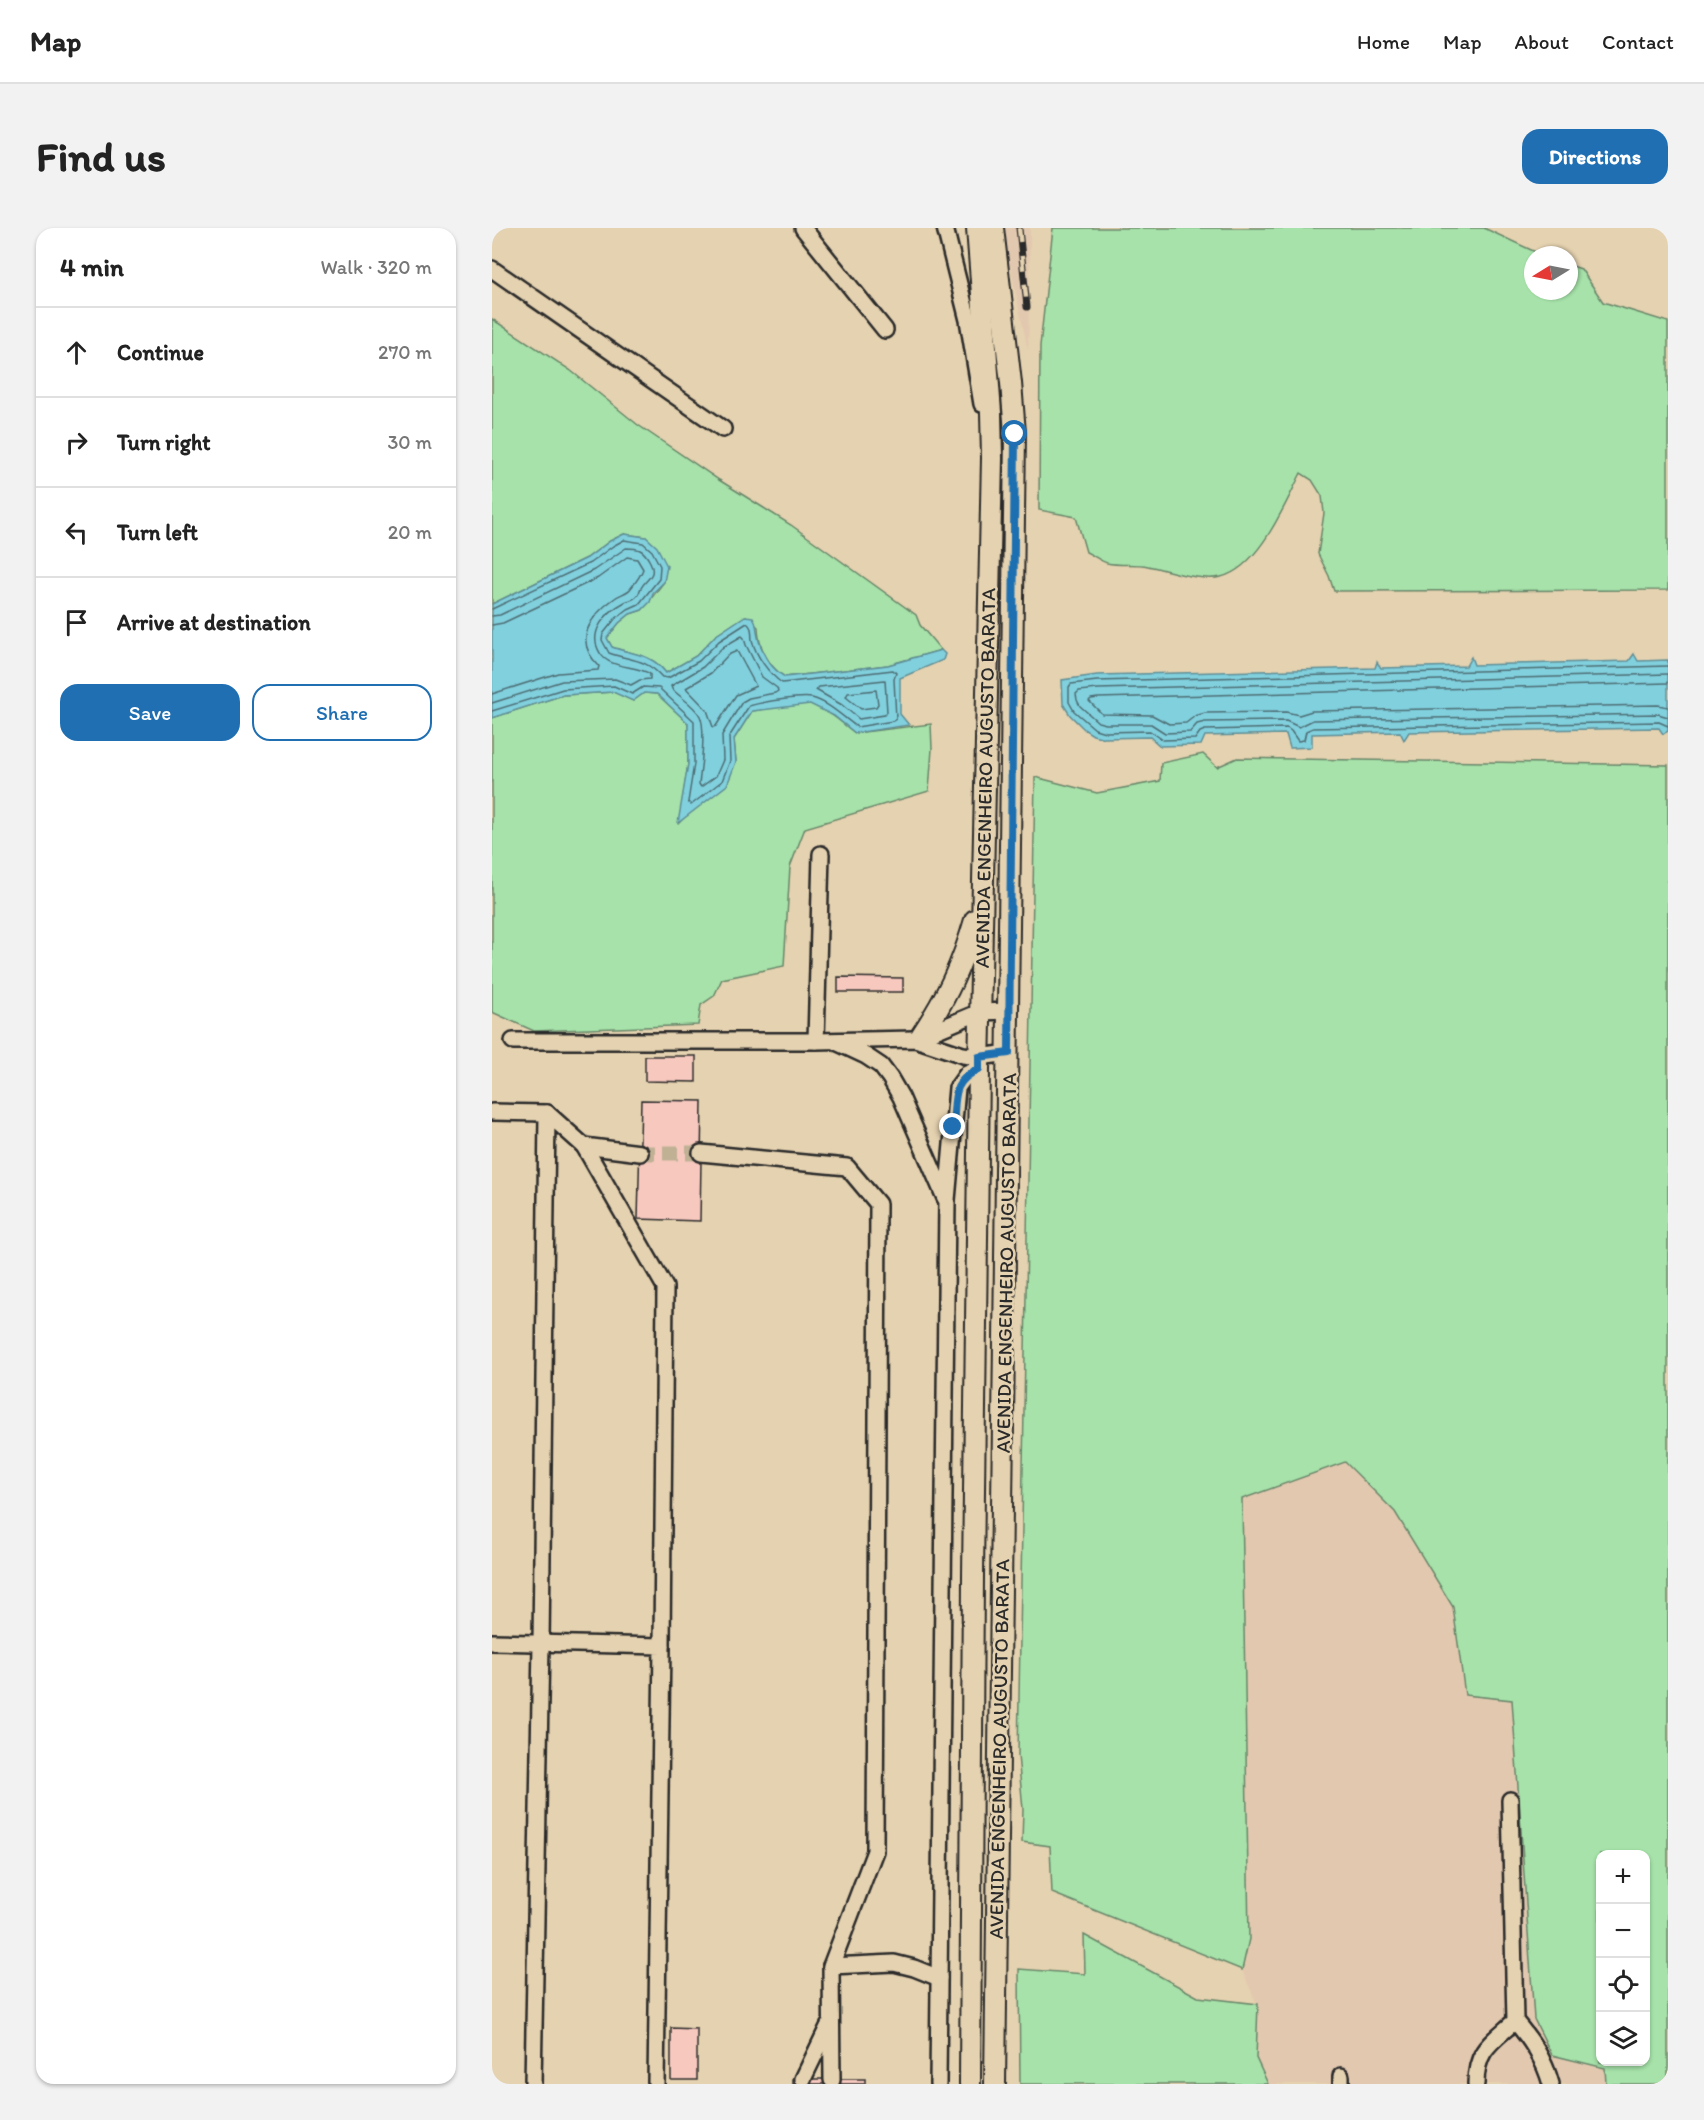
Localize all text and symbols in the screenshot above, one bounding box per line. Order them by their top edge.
text: Map [30,24,81,58]
text: Home [1357,29,1410,54]
text: Map [1443,29,1482,54]
text: About [1515,29,1569,54]
text: Contact [1602,29,1674,54]
button: Directions [1522,129,1668,184]
text: Find us [36,131,166,182]
north arrow [1524,246,1578,300]
text: 4 min [60,251,124,283]
text: Walk · 320 m [320,255,432,279]
icon: ahead [60,336,93,369]
text: Continue [117,339,204,366]
text: 270 m [378,340,432,364]
route start [1001,420,1027,446]
icon: right [60,426,93,459]
text: Turn right [117,429,211,456]
text: 30 m [387,430,432,454]
icon: left [60,516,93,549]
text: Turn left [117,519,198,546]
text: 20 m [388,520,432,544]
street label: AVENIDA ENGENHEIRO AUGUSTO BARATA [970,587,1000,968]
icon: arrive [60,606,93,639]
text: Arrive at destination [117,609,311,636]
button: Save [60,684,240,741]
button: Share [252,684,432,741]
street label: AVENIDA ENGENHEIRO AUGUSTO BARATA [991,1072,1021,1453]
route end [939,1113,965,1139]
street label: AVENIDA ENGENHEIRO AUGUSTO BARATA [984,1558,1014,1939]
map controls [1596,1850,1650,2066]
button: + [1596,1850,1650,1904]
button: − [1596,1904,1650,1958]
button: locate [1596,1958,1650,2012]
button: layers [1596,2012,1650,2066]

